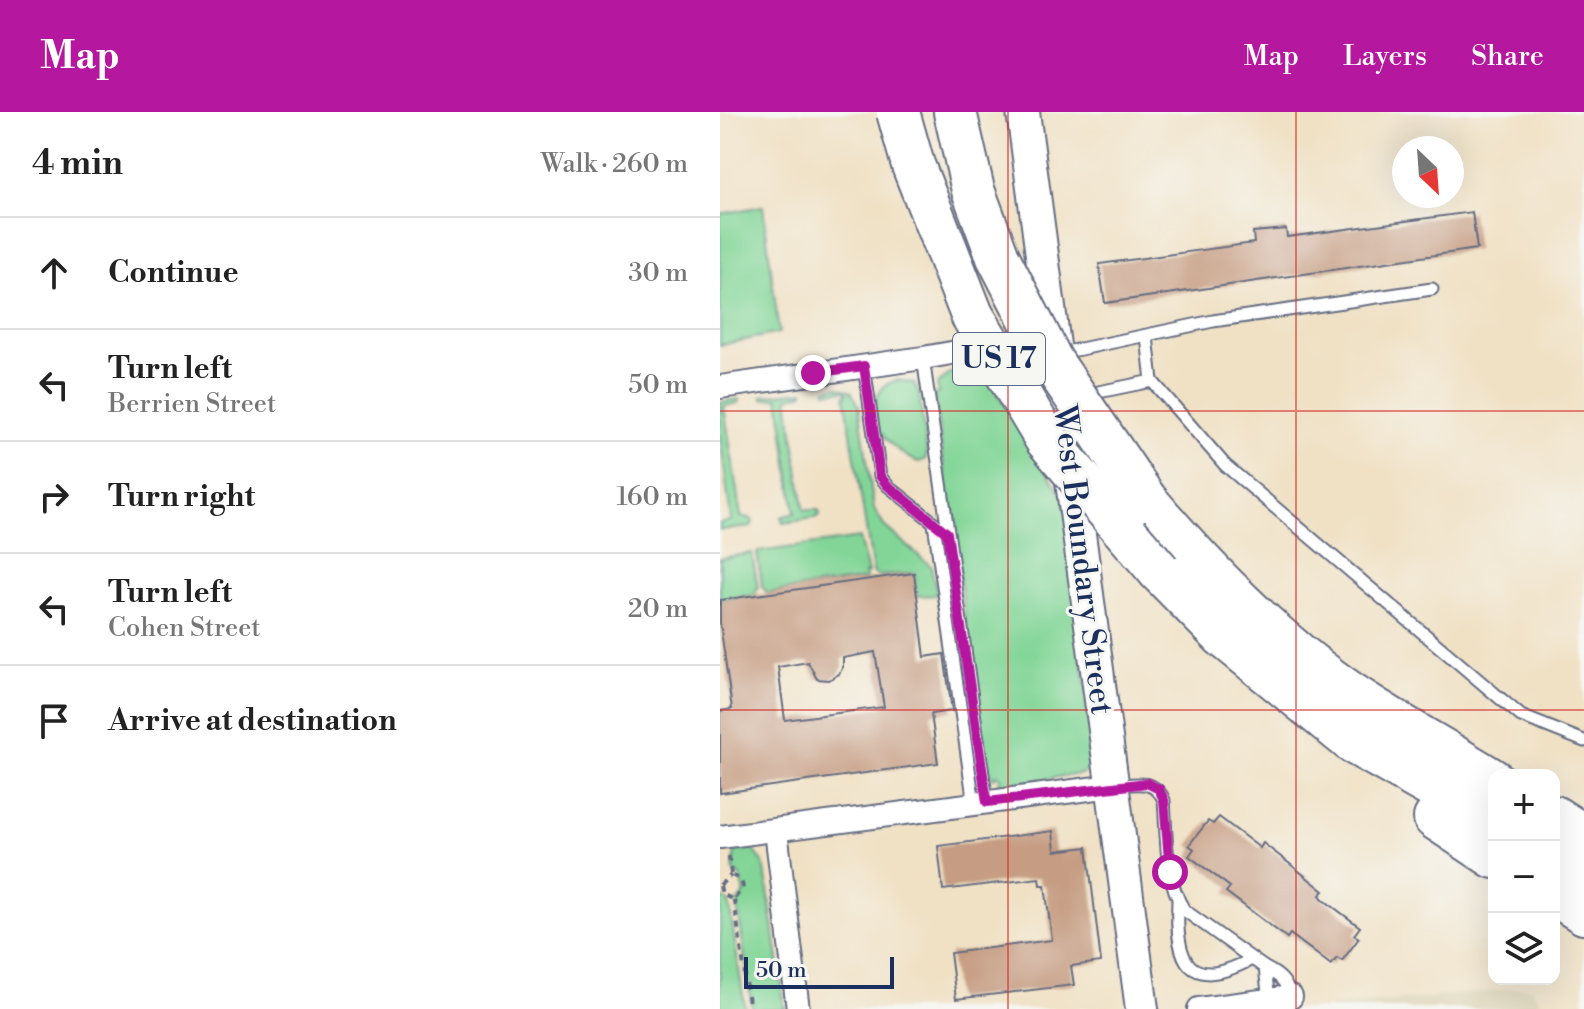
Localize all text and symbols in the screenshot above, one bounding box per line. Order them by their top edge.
text: Map [40,33,120,80]
text: Map [1244,39,1299,74]
text: Layers [1343,39,1427,74]
text: Share [1471,39,1544,74]
north arrow [1392,136,1464,208]
text: 4 min [32,143,123,185]
text: Walk · 260 m [541,148,688,180]
icon: ahead [32,251,76,295]
text: Continue [108,254,239,292]
text: 30 m [628,257,688,289]
road number: US 17 [953,333,1045,385]
text: Turn left [108,350,232,388]
route end [795,355,831,391]
icon: left [32,363,76,407]
text: 50 m [628,369,688,401]
text: Berrien Street [108,388,276,420]
street label: West Boundary Street [1044,402,1122,717]
icon: right [32,475,76,519]
text: Turn right [108,478,255,516]
text: 160 m [617,481,688,513]
text: Turn left [108,574,232,612]
icon: left [32,587,76,631]
text: 20 m [628,593,688,625]
text: Cohen Street [108,612,261,644]
icon: arrive [32,699,76,743]
text: Arrive at destination [108,702,397,740]
map controls [1488,769,1560,985]
button: + [1488,769,1560,841]
button: − [1488,841,1560,913]
route start [1152,854,1188,890]
button: layers [1488,913,1560,985]
scale bar [744,953,894,989]
text: 50 m [756,957,807,984]

